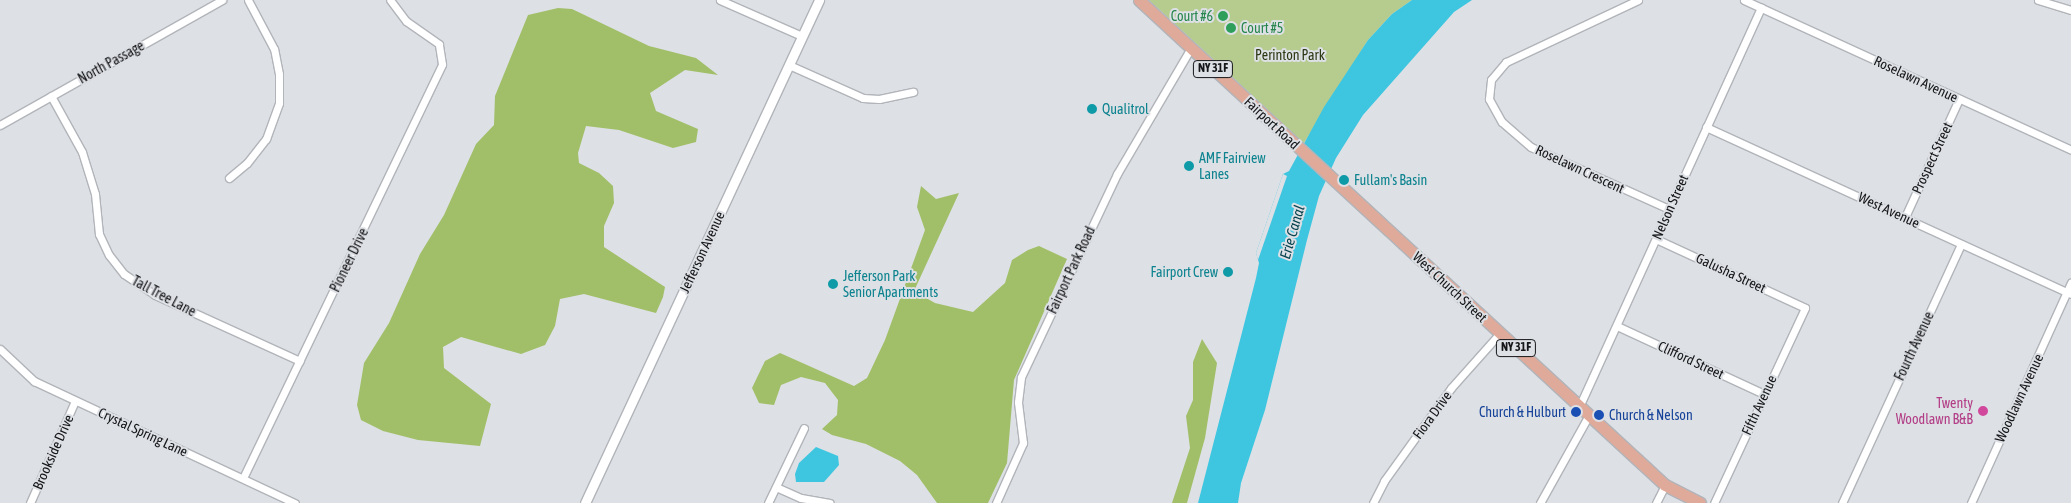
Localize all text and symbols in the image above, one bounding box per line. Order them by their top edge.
place label: Court #6 [1171,8,1213,24]
marker: Court #6 [1217,10,1229,22]
place label: Court #5 [1241,20,1283,36]
marker: Court #5 [1225,22,1237,34]
street label: North Passage [75,37,147,87]
park label: Perinton Park [1255,47,1325,63]
street label: Roselawn Avenue [1871,52,1961,106]
road number: NY 31F [1192,60,1234,78]
street label: Fairport Road [1241,93,1303,153]
place label: Qualitrol [1102,101,1149,117]
marker: Qualitrol [1086,103,1098,115]
street label: Prospect Street [1908,119,1956,197]
street label: Roselawn Crescent [1533,141,1627,197]
place label: AMF Fairview Lanes [1199,150,1266,182]
marker: AMF Fairview Lanes [1183,160,1195,172]
place label: Fullam's Basin [1354,172,1427,188]
street label: Nelson Street [1648,172,1692,242]
marker: Fullam's Basin [1338,174,1350,186]
street label: West Avenue [1856,188,1922,232]
water label: Erie Canal [1276,203,1308,261]
street label: Jefferson Avenue [676,209,728,295]
street label: Fairport Park Road [1043,224,1099,316]
street label: Pioneer Drive [326,225,372,295]
street label: West Church Street [1409,248,1491,326]
street label: Galusha Street [1693,249,1769,297]
place label: Fairport Crew [1151,264,1218,280]
marker: Fairport Crew [1222,266,1234,278]
place label: Jefferson Park Senior Apartments [843,268,938,300]
street label: Tall Tree Lane [129,272,199,320]
marker: Jefferson Park Senior Apartments [827,278,839,290]
street label: Fourth Avenue [1891,309,1937,383]
street label: Clifford Street [1655,337,1727,383]
road number: NY 31F [1495,338,1537,358]
street label: Woodlawn Avenue [1991,351,2047,445]
street label: Fifth Avenue [1738,372,1780,438]
street label: Fiora Drive [1409,388,1455,442]
place label: Twenty Woodlawn B&B [1896,395,1973,428]
street label: Crystal Spring Lane [96,404,190,460]
place label: Church & Hulburt [1479,404,1566,420]
marker: Twenty Woodlawn B&B [1977,405,1989,417]
marker: Church & Hulburt [1570,406,1582,418]
place label: Church & Nelson [1609,407,1693,423]
marker: Church & Nelson [1593,409,1605,421]
street label: Brookside Drive [29,412,77,492]

